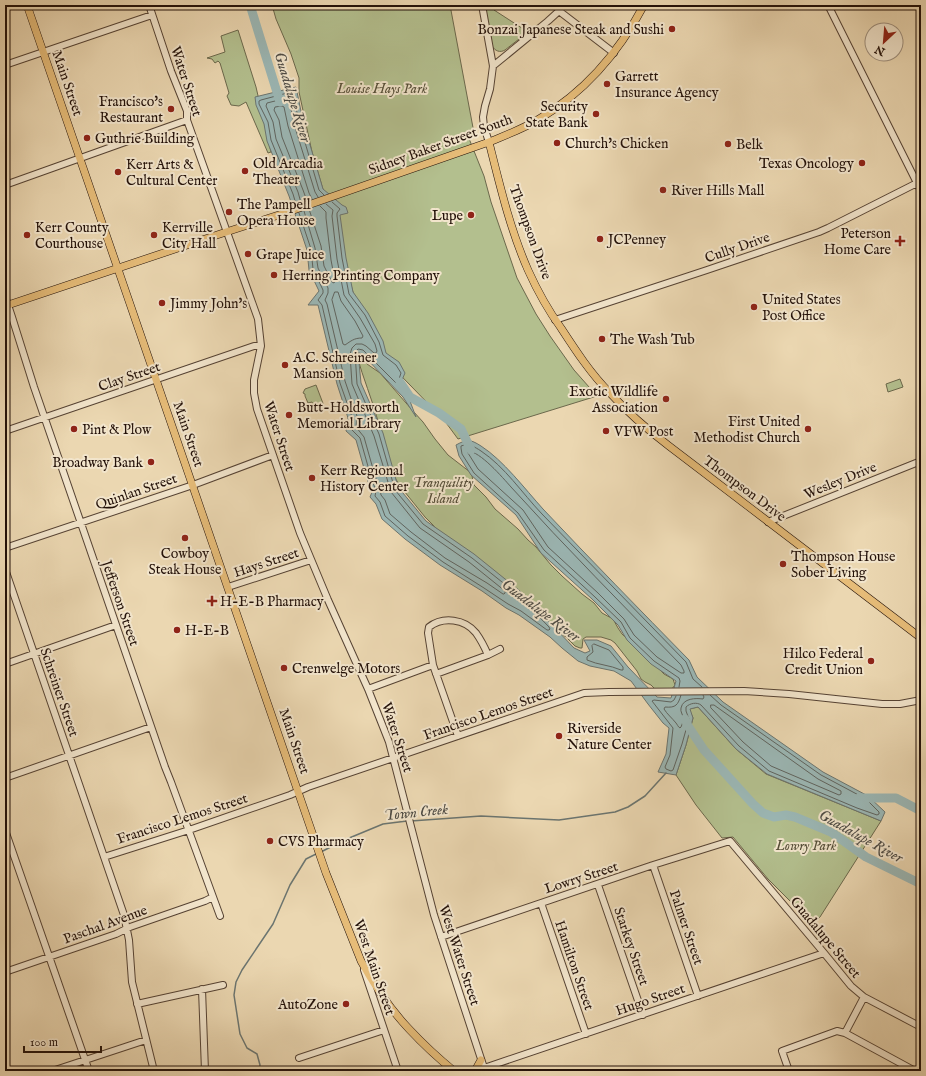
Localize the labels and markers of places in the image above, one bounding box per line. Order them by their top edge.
place label: Bonzai Japanese Steak and Sushi [478,21,664,39]
marker: Bonzai Japanese Steak and Sushi [667,24,677,34]
place label: Garrett Insurance Agency [615,68,719,102]
marker: Garrett Insurance Agency [602,79,612,89]
place label: Francisco's Restaurant [99,93,163,127]
place label: Security State Bank [525,98,588,132]
marker: Francisco's Restaurant [166,104,176,114]
marker: Security State Bank [591,109,601,119]
place label: Guthrie Building [95,130,195,148]
marker: Guthrie Building [82,133,92,143]
place label: Church's Chicken [565,135,669,153]
place label: Belk [736,136,764,154]
marker: Church's Chicken [552,138,562,148]
marker: Belk [723,139,733,149]
place label: Old Arcadia Theater [253,155,324,189]
place label: Texas Oncology [759,155,854,173]
place label: Kerr Arts & Cultural Center [126,156,217,190]
marker: Texas Oncology [857,158,867,168]
marker: Old Arcadia Theater [240,166,250,176]
marker: Kerr Arts & Cultural Center [113,167,123,177]
place label: River Hills Mall [671,182,764,200]
marker: River Hills Mall [658,185,668,195]
place label: The Pampell Opera House [237,196,315,230]
marker: The Pampell Opera House [224,207,234,217]
place label: Lupe [432,207,464,225]
marker: Lupe [466,210,476,220]
place label: Kerr County Courthouse [35,219,109,253]
place label: Kerrville City Hall [162,219,216,253]
place label: Peterson Home Care [824,225,892,259]
marker: Kerr County Courthouse [22,230,32,240]
marker: Kerrville City Hall [149,230,159,240]
place label: JCPenney [606,231,666,249]
marker: JCPenney [595,234,605,244]
marker: Peterson Home Care [894,235,906,247]
place label: Grape Juice [256,246,325,264]
marker: Grape Juice [243,249,253,259]
place label: Herring Printing Company [282,267,440,285]
marker: Herring Printing Company [269,270,279,280]
place label: United States Post Office [762,291,841,325]
place label: Jimmy John's [168,295,247,313]
marker: Jimmy John's [157,298,167,308]
marker: United States Post Office [749,302,759,312]
place label: The Wash Tub [610,331,695,349]
marker: The Wash Tub [597,334,607,344]
place label: A.C. Schreiner Mansion [292,349,376,383]
marker: A.C. Schreiner Mansion [280,360,290,370]
place label: Exotic Wildlife Association [569,383,659,417]
marker: Exotic Wildlife Association [661,394,671,404]
place label: Butt-Holdsworth Memorial Library [297,399,401,433]
marker: Butt-Holdsworth Memorial Library [284,410,294,420]
place label: First United Methodist Church [694,413,801,447]
place label: Pint & Plow [82,421,152,439]
place label: VFW Post [613,423,674,441]
marker: Pint & Plow [69,424,79,434]
marker: First United Methodist Church [803,424,813,434]
marker: VFW Post [601,426,611,436]
place label: Broadway Bank [52,454,143,472]
marker: Broadway Bank [146,457,156,467]
place label: Kerr Regional History Center [320,462,408,496]
marker: Kerr Regional History Center [307,473,317,483]
marker: Cowboy Steak House [180,533,190,543]
place label: Cowboy Steak House [149,545,222,579]
place label: Thompson House Sober Living [791,548,896,582]
marker: Thompson House Sober Living [778,559,788,569]
place label: H-E-B Pharmacy [220,593,324,611]
marker: H-E-B Pharmacy [207,596,217,606]
place label: H-E-B [185,622,229,640]
marker: H-E-B [172,625,182,635]
place label: Hilco Federal Credit Union [783,645,864,679]
marker: Hilco Federal Credit Union [866,656,876,666]
place label: Crenwelge Motors [292,660,400,678]
marker: Crenwelge Motors [279,663,289,673]
place label: Riverside Nature Center [567,720,652,754]
marker: Riverside Nature Center [554,731,564,741]
place label: CVS Pharmacy [278,833,364,851]
marker: CVS Pharmacy [265,836,275,846]
place label: AutoZone [277,996,339,1014]
marker: AutoZone [341,999,351,1009]

